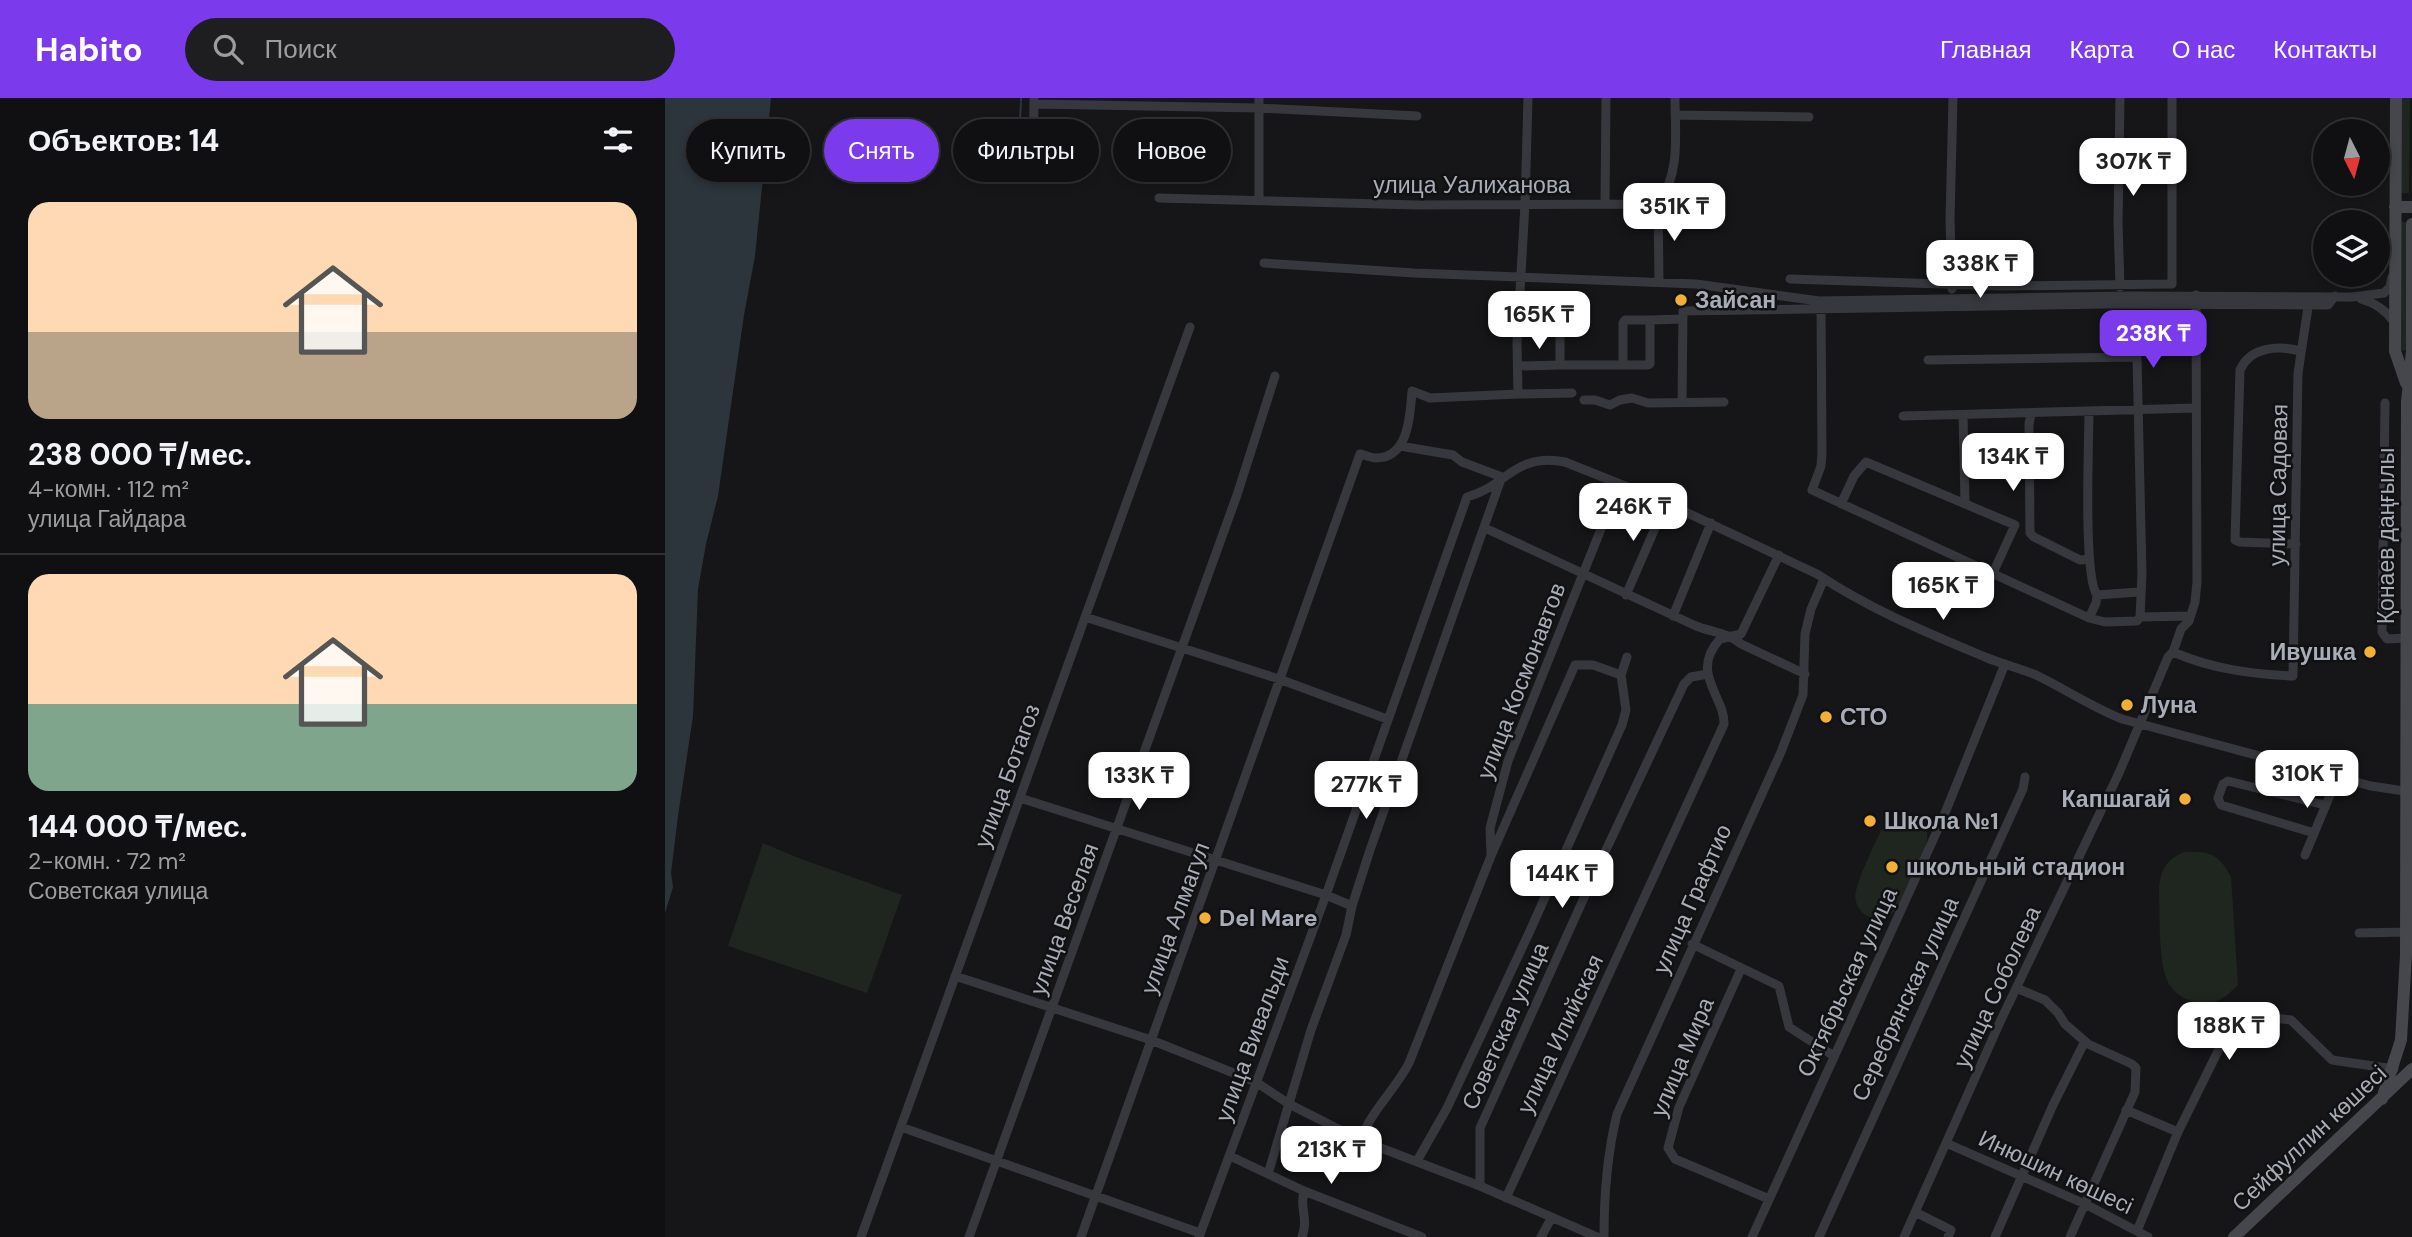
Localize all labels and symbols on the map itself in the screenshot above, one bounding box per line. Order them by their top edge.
north arrow [2313,119,2391,196]
pin: 307K ₸ [2076,139,2190,198]
street label: улица Уалиханова [1373,170,1571,200]
pin: 351K ₸ [1617,184,1731,243]
pin: 338K ₸ [1923,240,2037,300]
place label: Зайсан [1695,285,1776,315]
pin: 165K ₸ [1482,292,1596,351]
marker: Зайсан [1673,292,1689,308]
pin: 238K ₸ [2096,310,2210,370]
street label: улица Садовая [2262,404,2294,566]
pin: 134K ₸ [1956,434,2070,493]
street label: Қонаев даңғылы [2371,448,2401,624]
pin: 246K ₸ [1576,484,1690,543]
pin: 165K ₸ [1886,562,2000,622]
street label: улица Космонавтов [1470,578,1572,784]
place label: Ивушка [2270,637,2356,667]
marker: Ивушка [2362,644,2378,660]
place label: Луна [2141,690,2197,720]
marker: Луна [2119,697,2135,713]
street label: улица Ботагоз [967,700,1047,852]
place label: СТО [1840,702,1887,732]
marker: СТО [1818,709,1834,725]
pin: 310K ₸ [2250,750,2364,810]
pin: 133K ₸ [1082,752,1196,812]
pin: 277K ₸ [1309,762,1423,821]
place label: Капшагай [2062,784,2171,814]
marker: Капшагай [2177,791,2193,807]
place label: Школа №1 [1884,806,1999,836]
marker: Школа №1 [1862,813,1878,829]
street label: улица Графтио [1646,820,1738,978]
street label: улица Алмагул [1134,838,1216,998]
street label: улица Веселая [1023,839,1105,999]
pin: 144K ₸ [1505,850,1619,910]
place label: школьный стадион [1906,852,2125,882]
marker: школьный стадион [1884,859,1900,875]
street label: Октябрьская улица [1790,882,1904,1082]
street label: Серебрянская улица [1844,892,1966,1106]
street label: улица Соболева [1946,901,2048,1073]
place label: Del Mare [1219,903,1318,933]
marker: Del Mare [1197,910,1213,926]
street label: Советская улица [1455,937,1555,1114]
street label: улица Илийская [1510,950,1610,1118]
street label: улица Вивальди [1208,952,1296,1126]
street label: улица Мира [1643,993,1721,1121]
pin: 188K ₸ [2172,1002,2286,1062]
street label: Сейфуллин көшесі [2225,1058,2393,1218]
street label: Инюшин көшесі [1974,1123,2138,1221]
pin: 213K ₸ [1274,1126,1388,1186]

